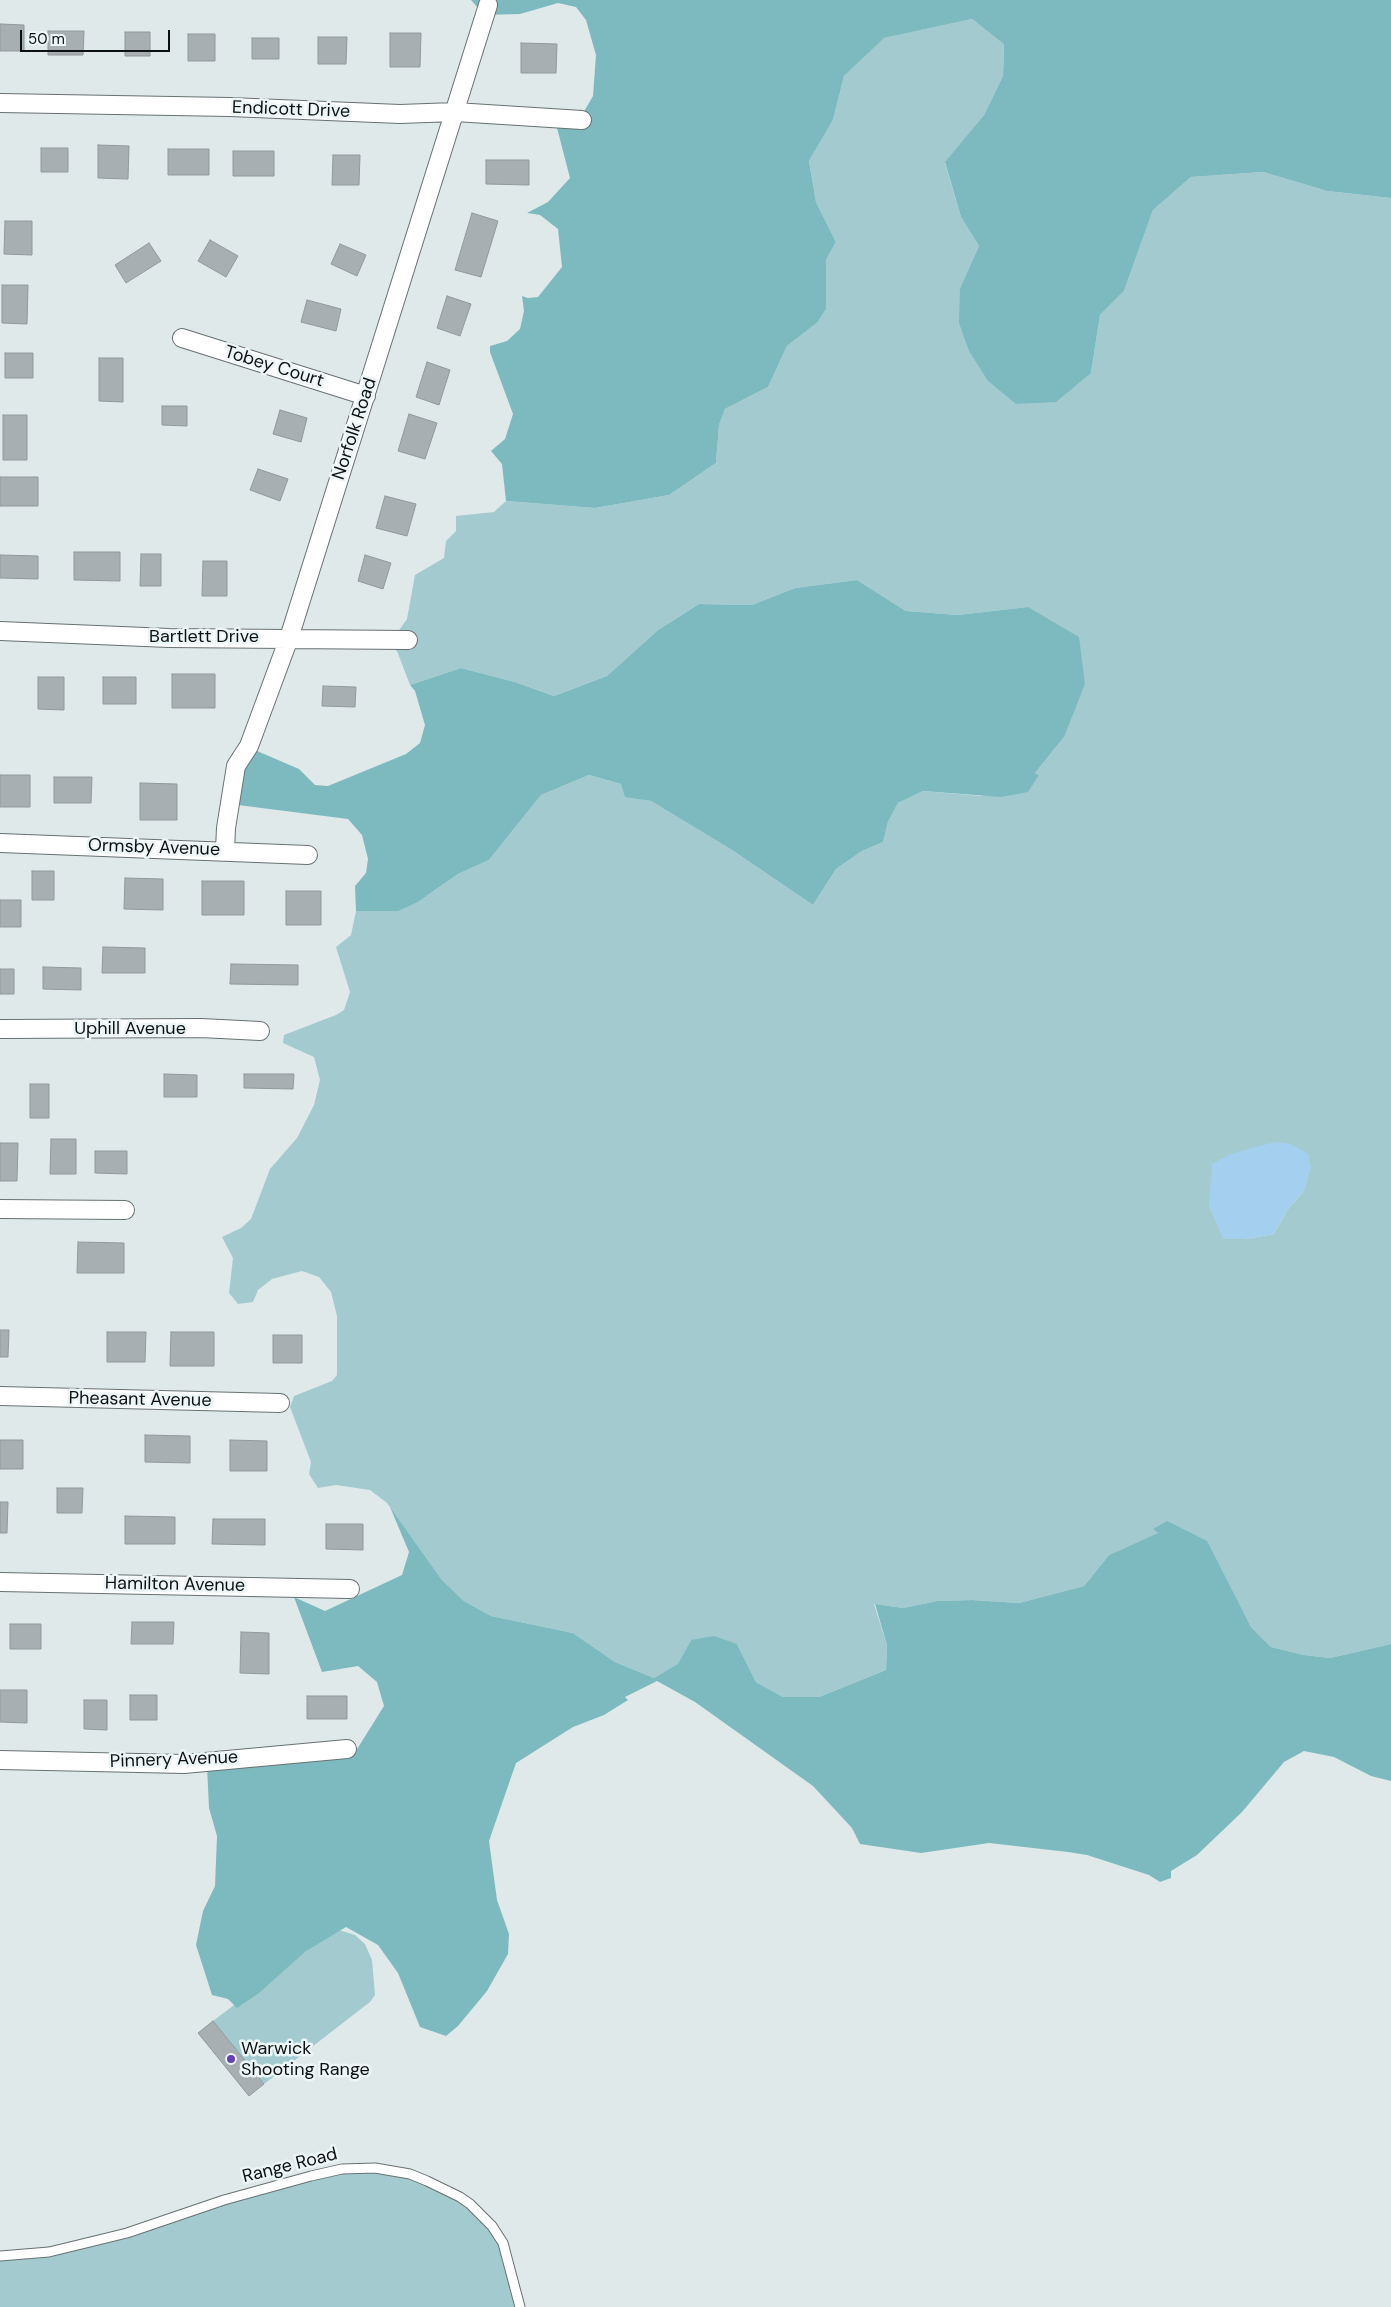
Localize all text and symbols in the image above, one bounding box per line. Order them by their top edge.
scale bar [22,20,172,52]
text: 50 m [28,29,65,49]
street label: Endicott Drive [232,97,350,123]
street label: Tobey Court [222,342,326,392]
street label: Norfolk Road [328,375,382,483]
street label: Bartlett Drive [149,626,259,648]
street label: Ormsby Avenue [88,835,220,861]
street label: Uphill Avenue [74,1018,186,1040]
street label: Pheasant Avenue [68,1388,212,1412]
street label: Hamilton Avenue [105,1573,245,1597]
street label: Pinnery Avenue [110,1747,238,1773]
place label: Warwick Shooting Range [241,2038,370,2080]
marker: Warwick Shooting Range [225,2053,237,2065]
street label: Range Road [240,2144,340,2188]

